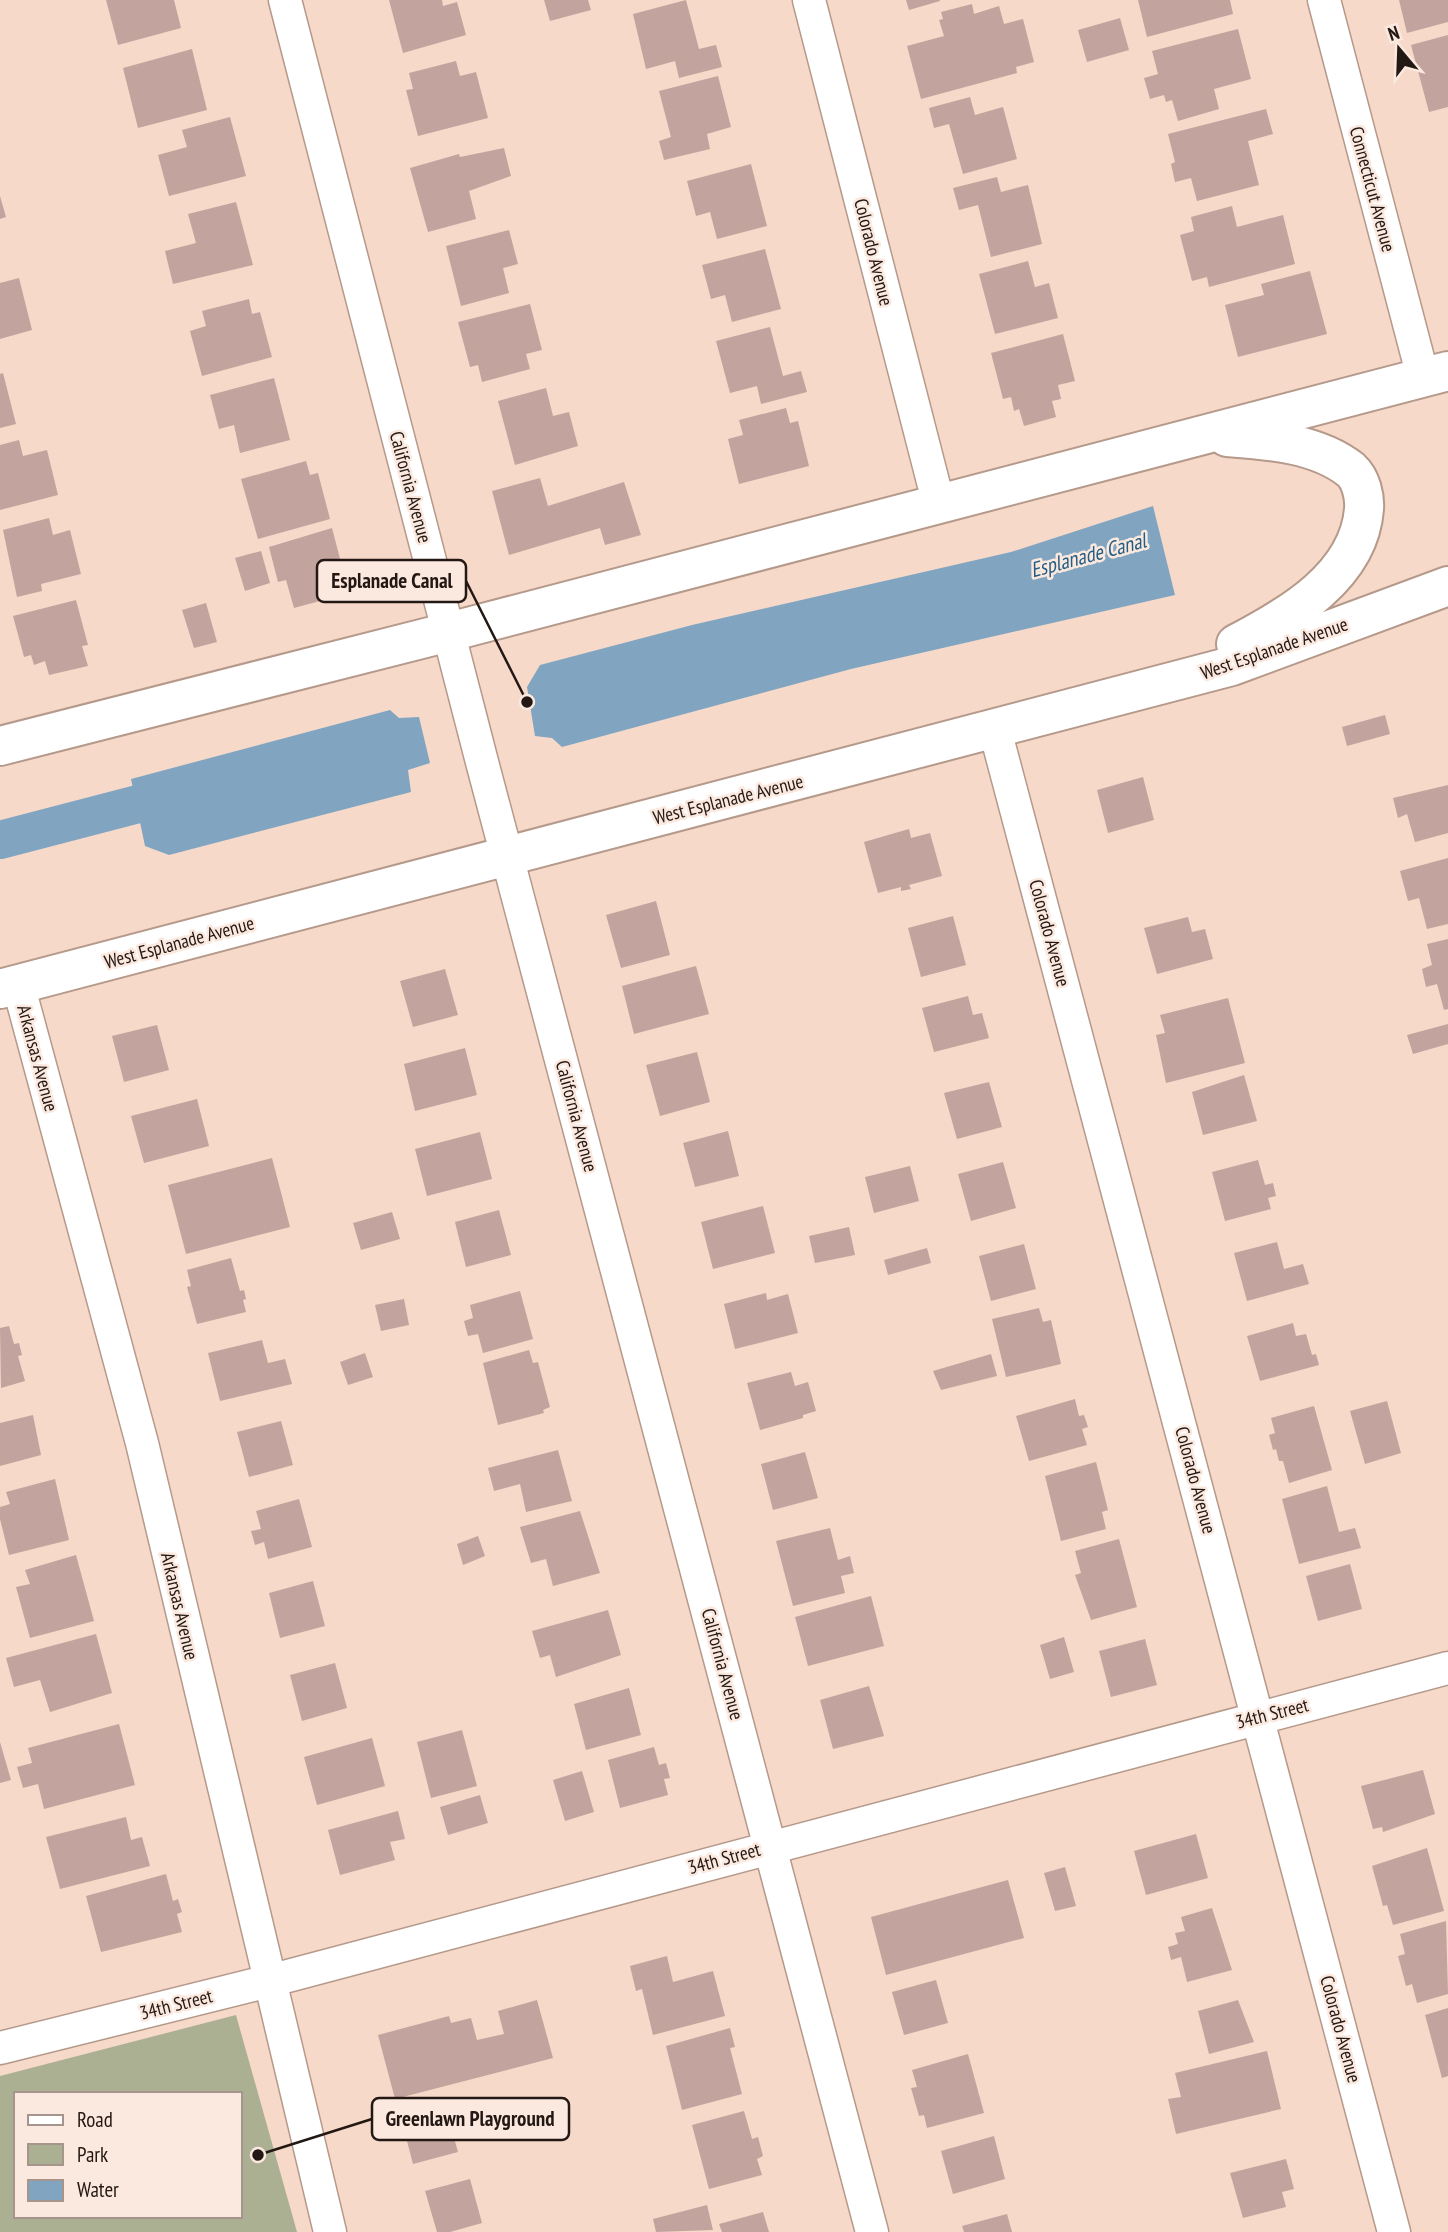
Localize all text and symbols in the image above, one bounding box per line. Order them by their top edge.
north arrow [1364,14,1434,84]
text: N [1385,20,1402,46]
street label: Connecticut Avenue [1345,124,1401,254]
street label: Colorado Avenue [849,196,899,308]
street label: California Avenue [385,429,437,545]
water label: Esplanade Canal [1027,526,1151,583]
callout: Esplanade Canal [317,560,466,602]
text: Esplanade Canal [331,567,454,594]
street label: West Esplanade Avenue [1197,612,1351,684]
street label: West Esplanade Avenue [650,769,806,829]
street label: Colorado Avenue [1024,877,1076,989]
street label: West Esplanade Avenue [101,910,257,974]
street label: Arkansas Avenue [12,1002,64,1114]
street label: California Avenue [551,1058,603,1174]
street label: Colorado Avenue [1170,1424,1222,1536]
street label: Arkansas Avenue [156,1550,204,1662]
street label: California Avenue [697,1606,749,1722]
street label: 34th Street [1233,1692,1312,1734]
street label: 34th Street [685,1837,764,1879]
street label: Colorado Avenue [1315,1973,1367,2085]
street label: 34th Street [137,1983,216,2025]
legend [14,2092,242,2218]
callout: Greenlawn Playground [372,2098,569,2140]
text: Greenlawn Playground [385,2105,555,2132]
text: Road [77,2106,113,2133]
text: Park [77,2141,108,2168]
text: Water [77,2176,119,2203]

